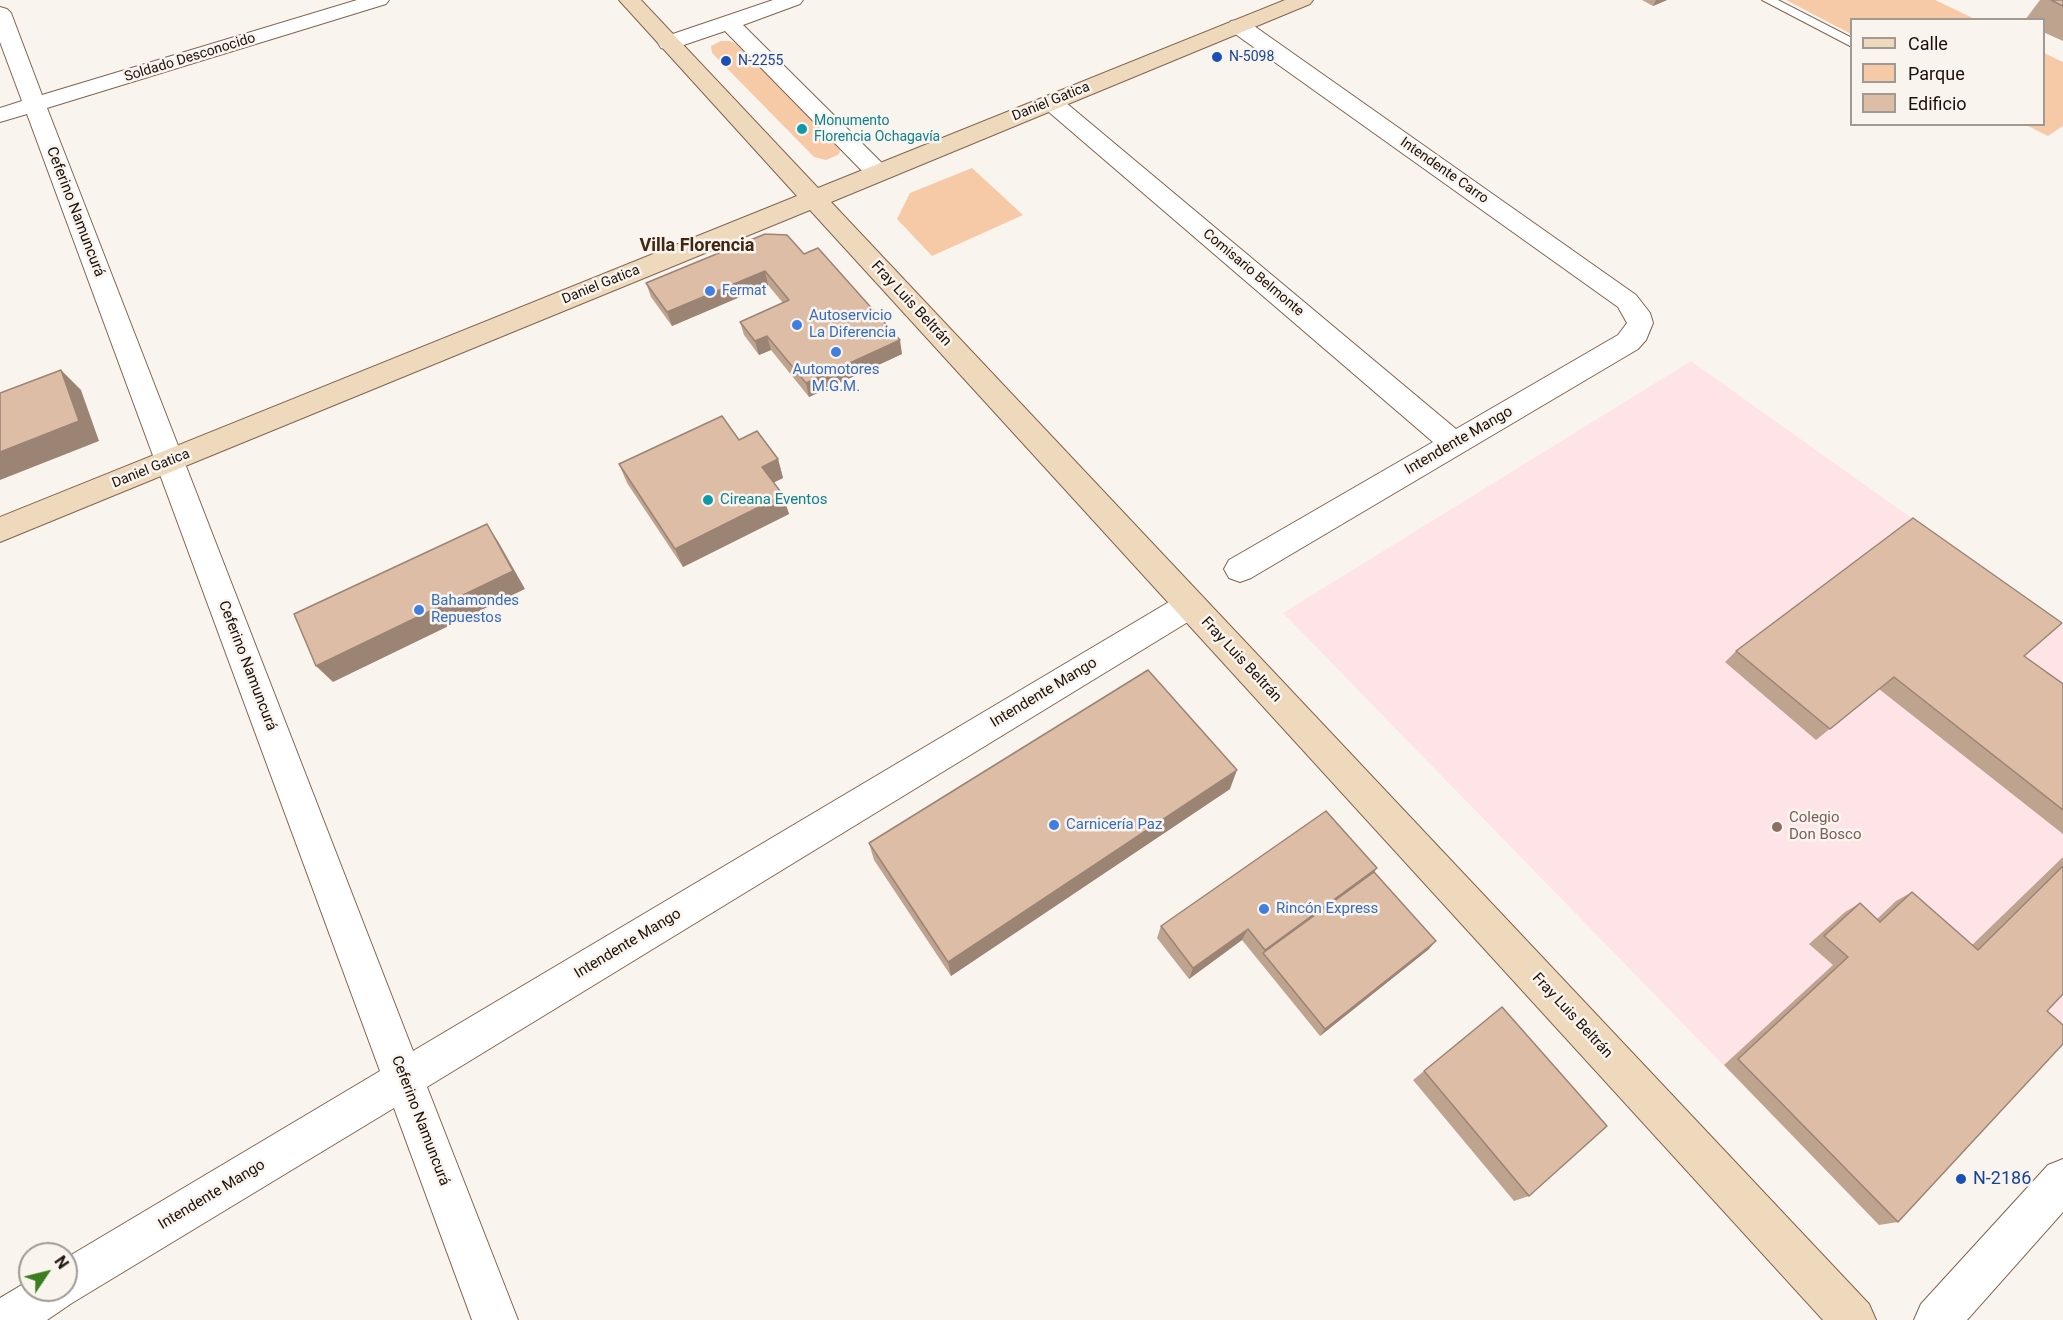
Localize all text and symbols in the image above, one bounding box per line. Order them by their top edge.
legend [1850,18,2045,126]
street label: Soldado Desconocido [122,30,258,86]
text: Calle [1908,33,1948,54]
place label: N-5098 [1229,49,1274,65]
marker: N-5098 [1210,50,1224,64]
place label: N-2255 [738,53,783,69]
marker: N-2255 [719,54,733,68]
text: Parque [1908,63,1965,84]
street label: Daniel Gatica [1010,79,1092,125]
text: Edificio [1908,93,1967,114]
place label: Monumento Florencia Ochagavía [814,113,940,146]
marker: Monumento Florencia Ochagavía [795,122,809,136]
street label: Intendente Carro [1397,134,1491,208]
street label: Ceferino Namuncurá [42,145,108,279]
street label: Comisario Belmonte [1199,226,1307,320]
district label: Villa Florencia [640,235,754,257]
street label: Fray Luis Beltrán [867,258,955,350]
street label: Daniel Gatica [560,262,642,308]
place label: Fermat [722,283,766,299]
marker: Fermat [703,284,717,298]
place label: Autoservicio La Diferencia [809,307,896,342]
marker: Autoservicio La Diferencia [790,318,804,332]
marker: Automotores M.G.M. [829,345,843,359]
place label: Automotores M.G.M. [793,361,879,396]
street label: Intendente Mango [1402,403,1516,479]
street label: Daniel Gatica [110,446,192,492]
place label: Cireana Eventos [720,491,827,509]
marker: Cireana Eventos [701,493,715,507]
place label: Bahamondes Repuestos [431,592,519,627]
street label: Ceferino Namuncurá [214,599,280,733]
marker: Bahamondes Repuestos [412,603,426,617]
street label: Fray Luis Beltrán [1197,614,1285,706]
street label: Intendente Mango [987,654,1101,732]
place label: Colegio Don Bosco [1789,809,1861,844]
place label: Carnicería Paz [1066,816,1162,834]
marker: Carnicería Paz [1047,818,1061,832]
marker: Colegio Don Bosco [1770,820,1784,834]
place label: Rincón Express [1276,900,1378,918]
marker: Rincón Express [1257,902,1271,916]
street label: Intendente Mango [571,905,685,983]
street label: Fray Luis Beltrán [1528,970,1616,1062]
street label: Ceferino Namuncurá [387,1054,453,1188]
street label: Intendente Mango [155,1156,269,1234]
place label: N-2186 [1973,1168,2031,1190]
marker: N-2186 [1954,1172,1968,1186]
north arrow [18,1242,78,1302]
text: N [50,1252,73,1273]

